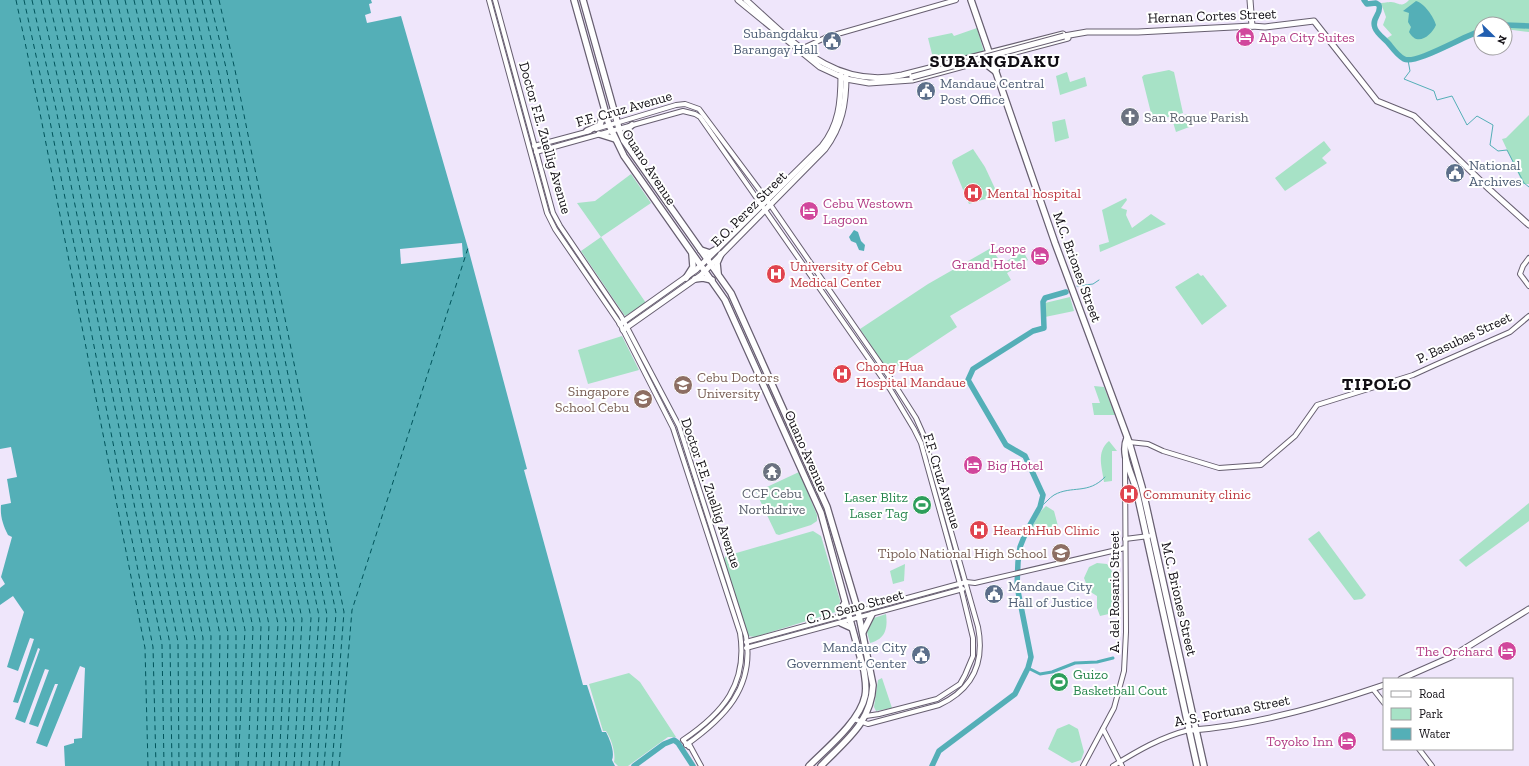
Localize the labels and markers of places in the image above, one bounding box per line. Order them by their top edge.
place label: Subangdaku Barangay Hall [733,25,818,58]
hotel icon: Alpa City Suites [1234,26,1256,48]
place label: Alpa City Suites [1259,29,1355,46]
public building icon: Subangdaku Barangay Hall [821,30,843,52]
place label: Mandaue Central Post Office [940,75,1045,108]
public building icon: Mandaue Central Post Office [915,80,937,102]
church icon: San Roque Parish [1119,106,1141,128]
place label: San Roque Parish [1144,109,1249,126]
place label: National Archives [1469,157,1522,190]
public building icon: National Archives [1444,162,1466,184]
hospital icon: Mental hospital [962,182,984,204]
place label: Mental hospital [987,185,1081,202]
place label: Cebu Westown Lagoon [823,195,913,228]
hotel icon: Cebu Westown Lagoon [798,200,820,222]
place label: Leope Grand Hotel [952,240,1026,273]
hotel icon: Leope Grand Hotel [1029,245,1051,267]
place label: University of Cebu Medical Center [790,258,902,291]
hospital icon: University of Cebu Medical Center [765,263,787,285]
place label: Chong Hua Hospital Mandaue [856,358,966,391]
hospital icon: Chong Hua Hospital Mandaue [831,363,853,385]
place label: Cebu Doctors University [697,369,779,402]
school or university icon: Cebu Doctors University [672,374,694,396]
place label: Singapore School Cebu [555,383,629,416]
school or university icon: Singapore School Cebu [632,388,654,410]
hotel icon: Big Hotel [962,454,984,476]
place label: Big Hotel [987,457,1043,474]
temple icon: CCF Cebu Northdrive [761,461,783,483]
hospital icon: Community clinic [1118,483,1140,505]
place label: CCF Cebu Northdrive [739,485,806,518]
place label: Community clinic [1143,486,1251,503]
place label: Laser Blitz Laser Tag [844,489,908,522]
sports icon: Laser Blitz Laser Tag [911,494,933,516]
hospital icon: HearthHub Clinic [968,519,990,541]
place label: HearthHub Clinic [993,522,1099,539]
school or university icon: Tipolo National High School [1050,542,1072,564]
place label: Tipolo National High School [878,545,1047,562]
place label: Mandaue City Hall of Justice [1008,578,1093,611]
public building icon: Mandaue City Hall of Justice [983,583,1005,605]
place label: Mandaue City Government Center [787,639,908,672]
hotel icon: The Orchard [1496,640,1518,662]
place label: The Orchard [1416,643,1493,660]
public building icon: Mandaue City Government Center [910,644,932,666]
place label: Guizo Basketball Cout [1073,666,1168,699]
sports icon: Guizo Basketball Cout [1048,671,1070,693]
hotel icon: Toyoko Inn [1336,730,1358,752]
place label: Toyoko Inn [1266,733,1333,750]

